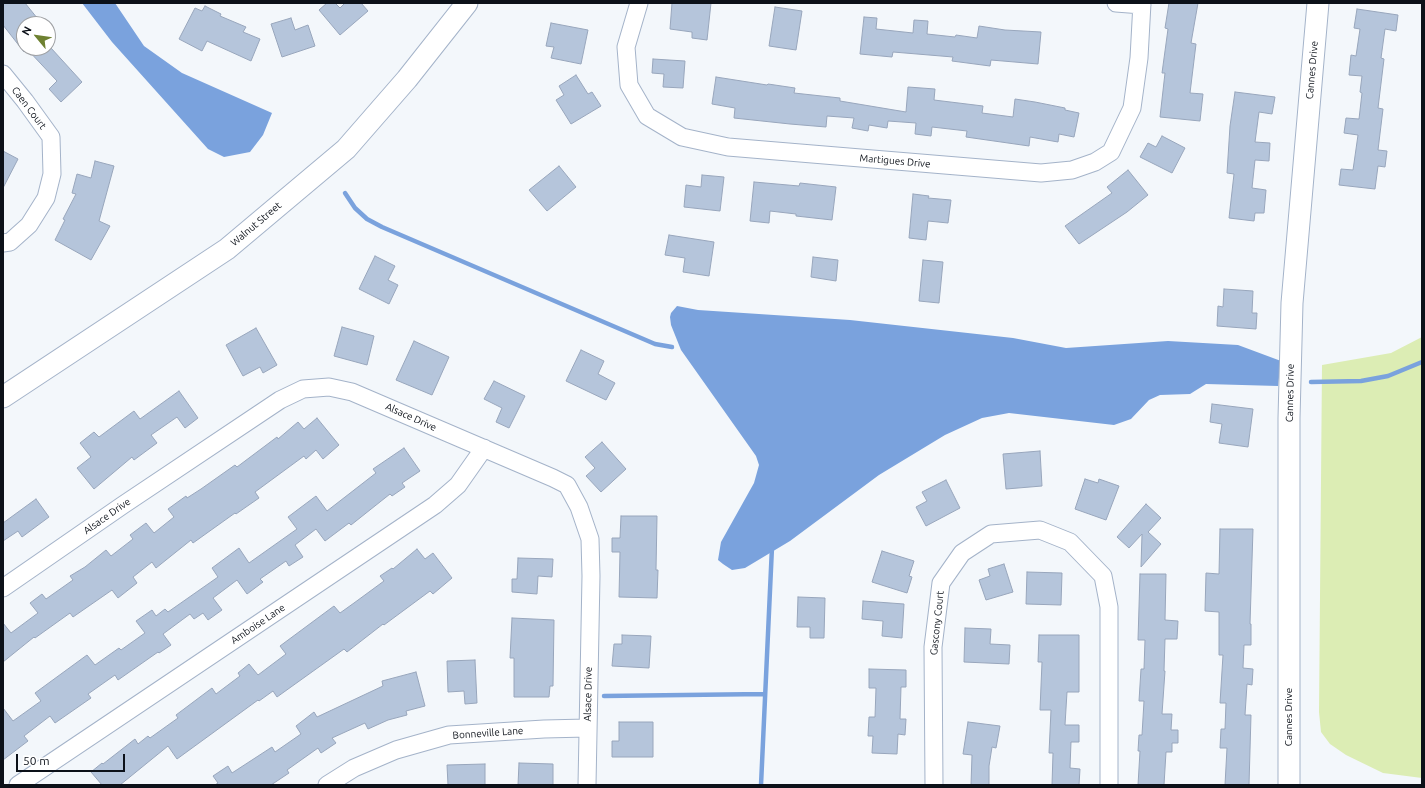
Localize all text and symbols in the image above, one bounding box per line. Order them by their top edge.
north arrow [16,16,56,56]
text: N [19,24,34,37]
street label: Cannes Drive [1303,40,1321,100]
street label: Caen Court [9,84,49,132]
street label: Martigues Drive [859,152,931,170]
street label: Walnut Street [228,199,284,249]
street label: Cannes Drive [1283,364,1297,422]
street label: Alsace Drive [384,400,438,434]
street label: Alsace Drive [81,495,133,537]
street label: Gascony Court [928,590,946,656]
street label: Amboise Lane [229,601,287,647]
street label: Alsace Drive [582,667,594,721]
street label: Cannes Drive [1283,688,1295,746]
street label: Bonneville Lane [452,725,524,741]
scale bar [18,746,127,772]
text: 50 m [23,754,50,767]

